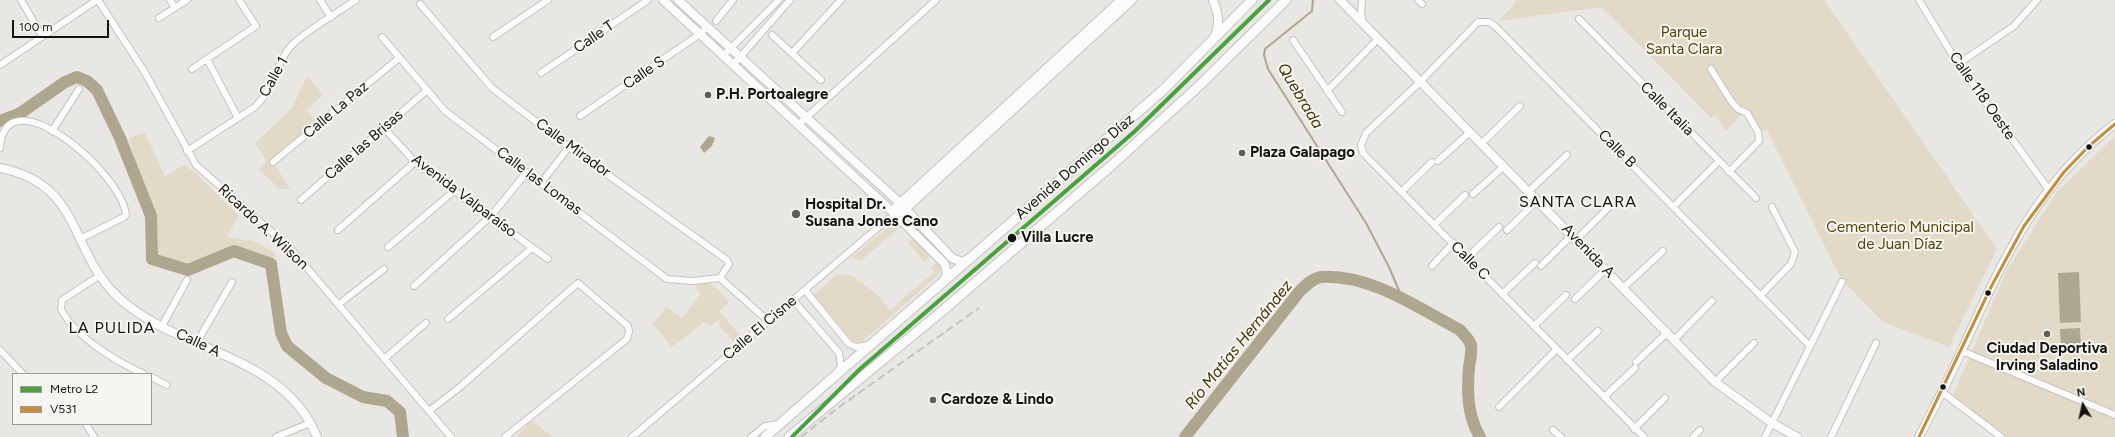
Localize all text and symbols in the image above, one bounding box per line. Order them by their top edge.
scale bar [14,12,111,38]
street label: Calle T [570,17,618,57]
text: 100 m [19,20,53,34]
park label: Parque Santa Clara [1646,24,1722,59]
street label: Calle 118 Oeste [1945,49,2019,143]
street label: Calle S [620,53,668,93]
street label: Calle 1 [256,54,292,100]
water label: Quebrada [1273,60,1327,132]
street label: Calle La Paz [300,78,372,142]
street label: Calle Italia [1636,78,1698,140]
place label: P.H. Portoalegre [716,86,828,104]
marker: P.H. Portoalegre [703,90,713,100]
street label: Calle las Brisas [321,106,407,184]
street label: Avenida Domingo Díaz [1012,111,1138,223]
street label: Calle Mirador [532,115,614,181]
street label: Calle B [1594,126,1640,172]
unlabelled marker [2084,142,2094,152]
street label: Calle las Lomas [493,143,585,219]
place label: Plaza Galapago [1250,144,1355,162]
marker: Plaza Galapago [1237,148,1247,158]
street label: Avenida Valparaíso [408,151,520,241]
street label: Ricardo A. Wilson [214,180,312,274]
district label: SANTA CLARA [1519,192,1637,212]
place label: Hospital Dr. Susana Jones Cano [805,196,938,231]
marker: Hospital Dr. Susana Jones Cano [790,208,802,220]
park label: Cementerio Municipal de Juan Díaz [1826,219,1974,254]
street label: Avenida A [1558,220,1618,282]
place label: Villa Lucre [1021,229,1093,247]
marker: Villa Lucre [1006,232,1018,244]
street label: Calle C [1447,238,1493,284]
water label: Río Matías Hernández [1181,277,1297,413]
unlabelled marker [1983,288,1993,298]
street label: Calle El Cisne [719,292,801,364]
district label: LA PULIDA [68,318,156,338]
street label: Calle A [173,325,223,361]
marker: Ciudad Deportiva Irving Saladino [2042,329,2052,339]
place label: Ciudad Deportiva Irving Saladino [1986,340,2108,375]
legend [12,373,152,425]
text: Metro L2 [50,382,98,396]
unlabelled marker [1938,382,1948,392]
north arrow [2063,385,2103,425]
text: N [2076,386,2086,400]
place label: Cardoze & Lindo [941,391,1054,409]
marker: Cardoze & Lindo [928,395,938,405]
text: V531 [50,402,77,416]

